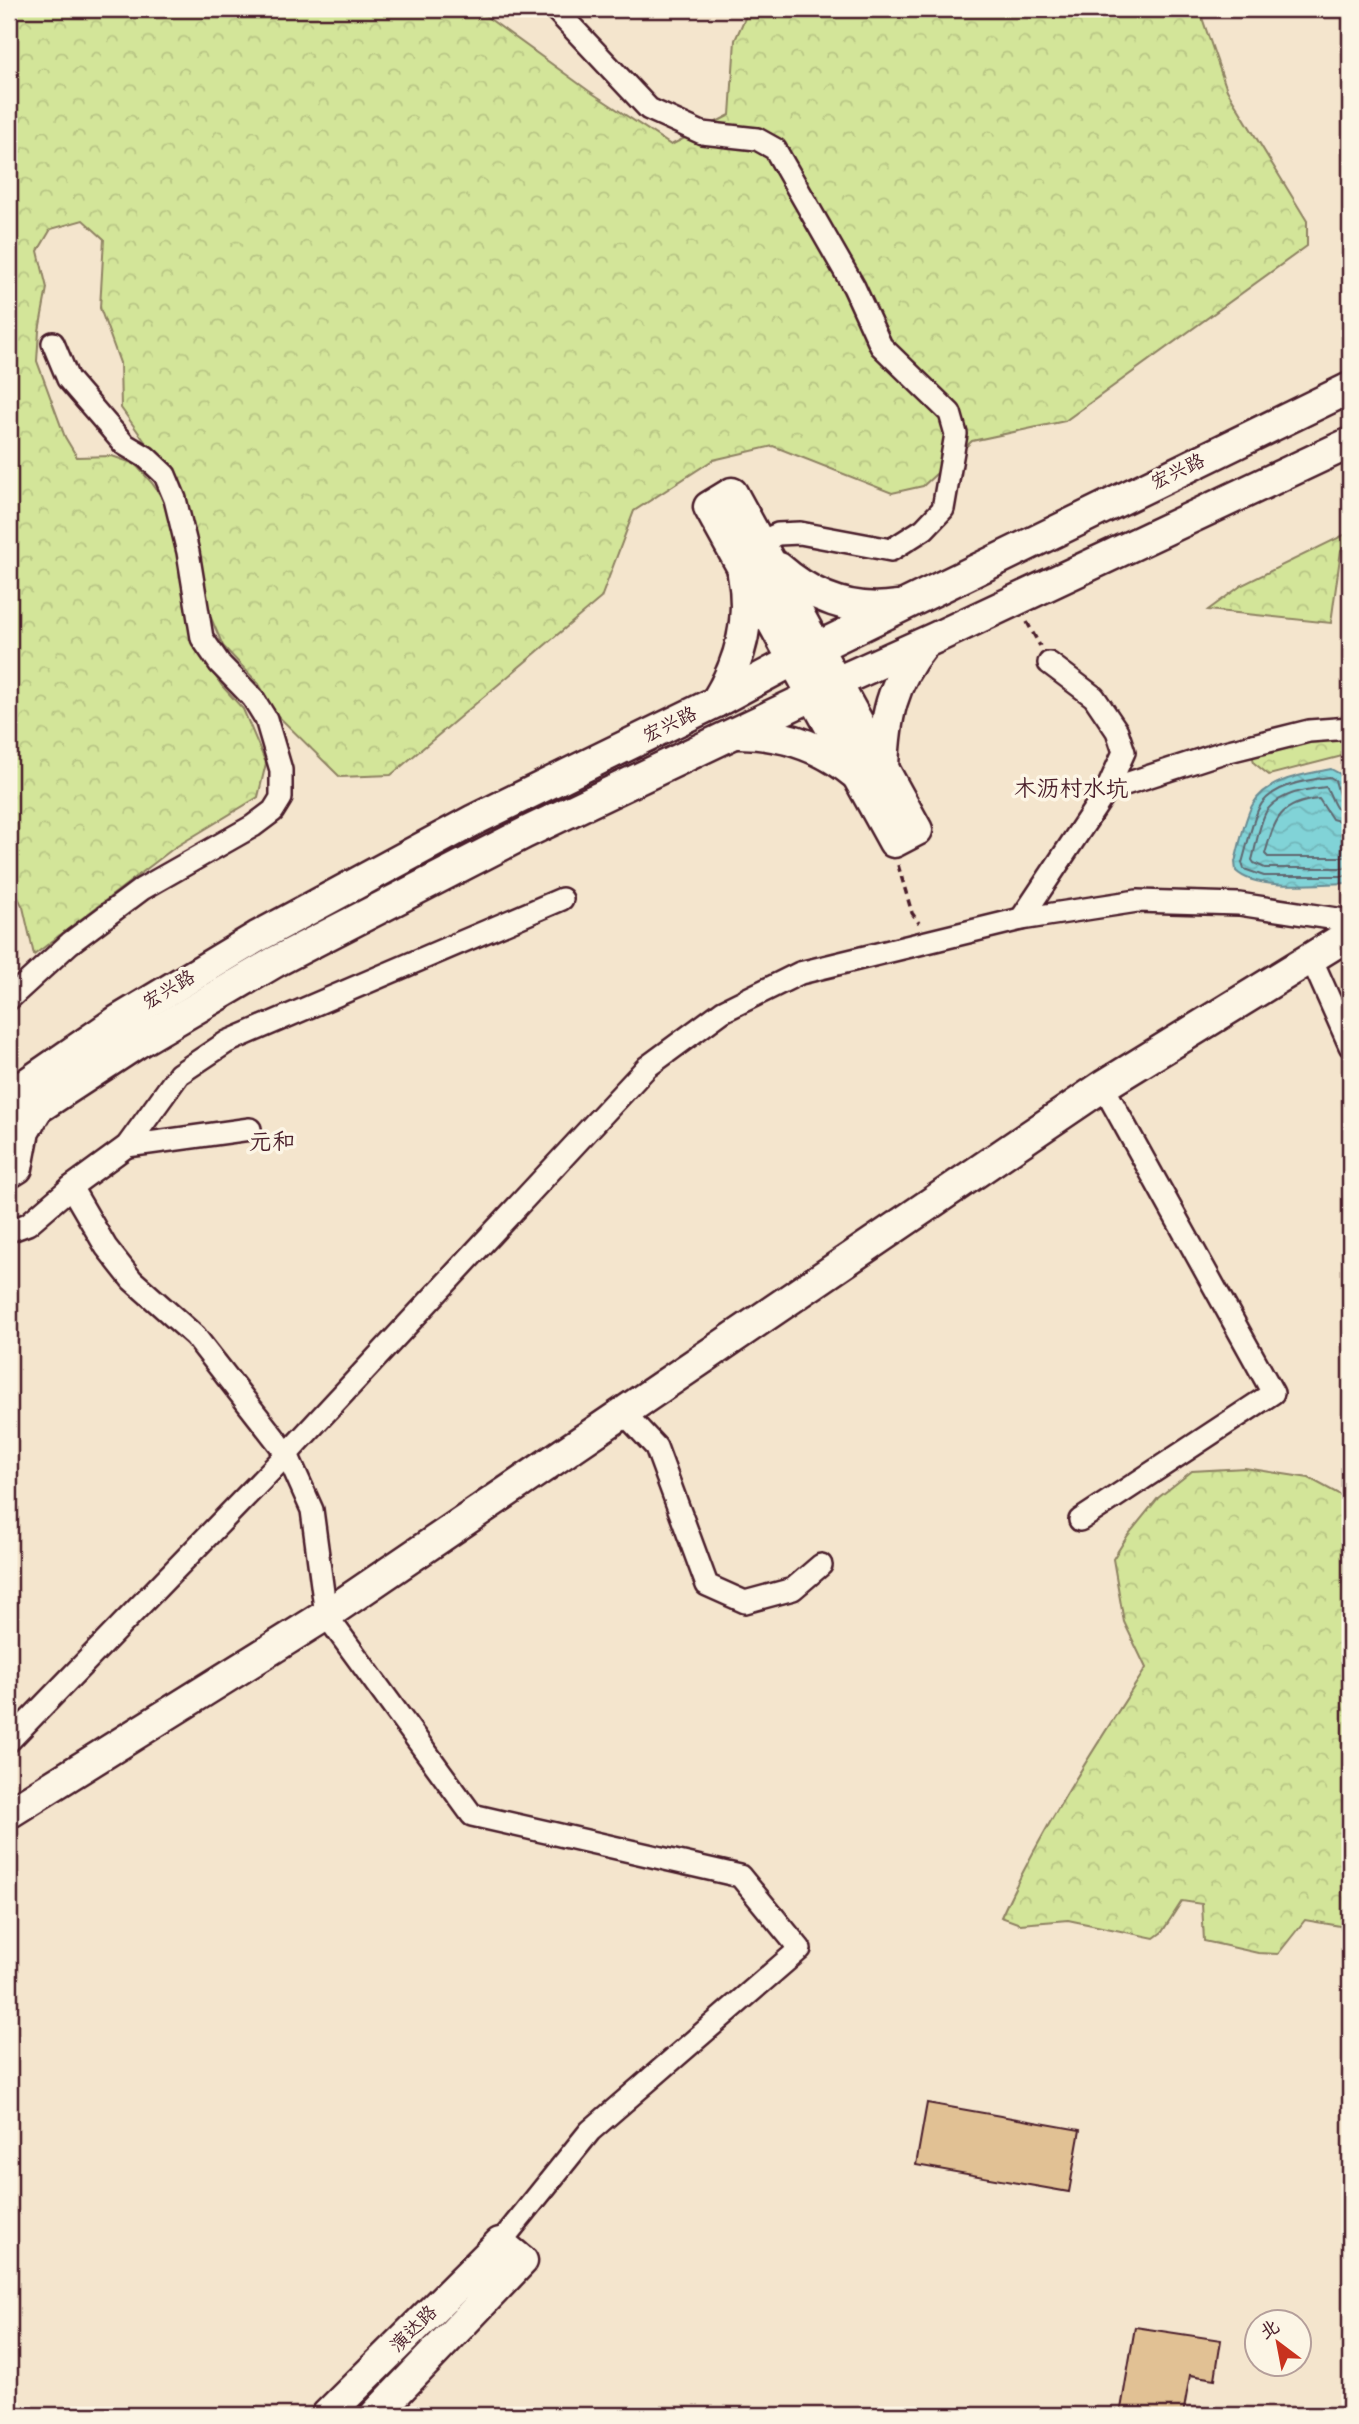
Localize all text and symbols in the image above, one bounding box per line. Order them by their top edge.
street label: 宏兴路 [1146,447,1210,497]
street label: 宏兴路 [638,700,702,750]
district label: 木沥村水坑 [1014,773,1129,805]
street label: 宏兴路 [138,964,200,1016]
district label: 元和 [249,1126,295,1158]
street label: 演达路 [384,2299,444,2359]
north arrow [1244,2308,1314,2378]
text: 北 [1255,2313,1285,2346]

